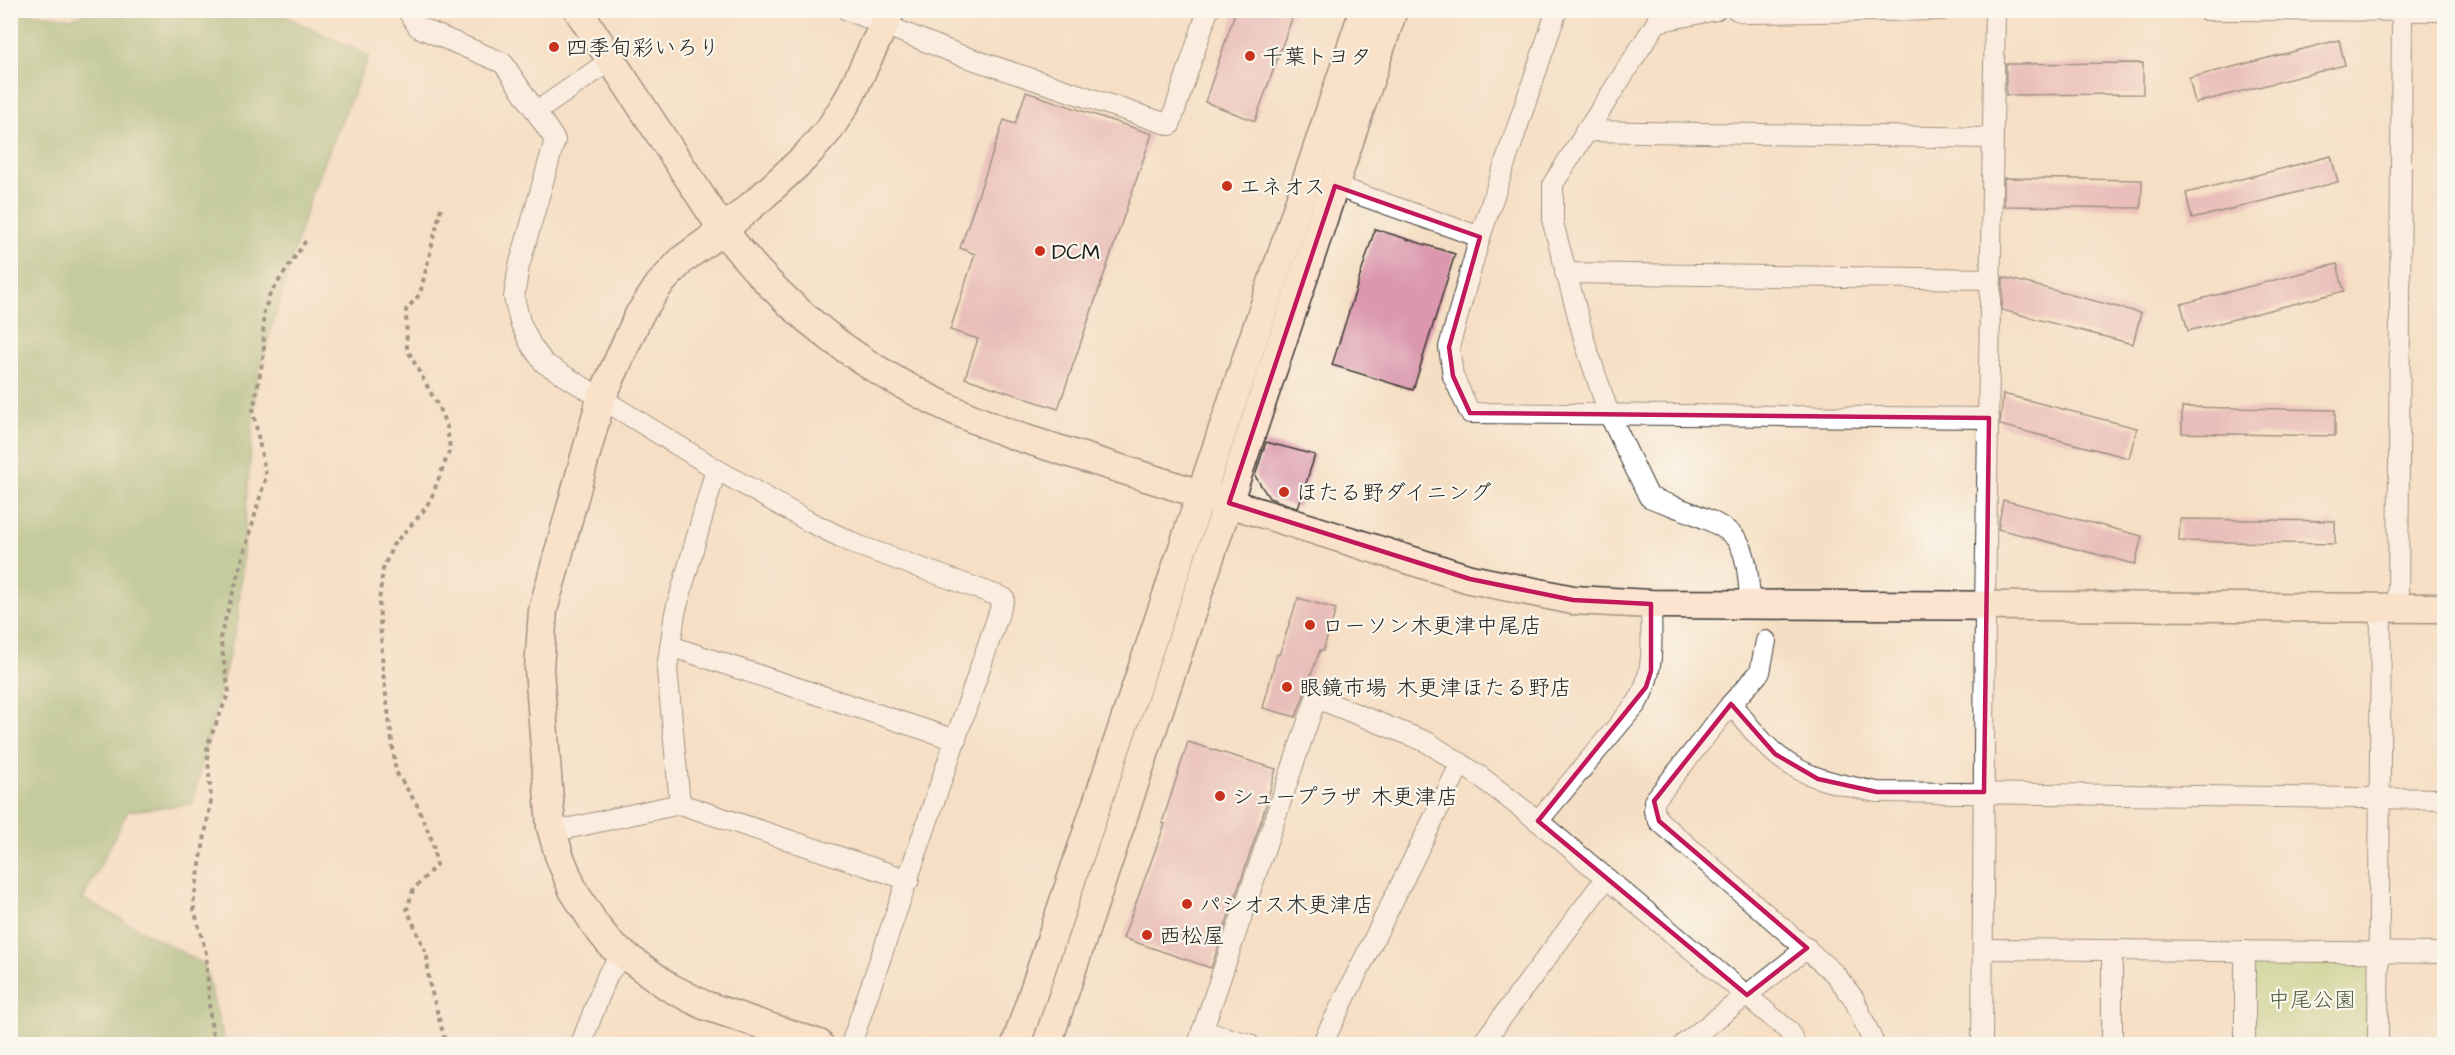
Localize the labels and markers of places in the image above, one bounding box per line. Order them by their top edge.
place label: 四季旬彩いろり [566,33,720,64]
marker: 四季旬彩いろり [547,40,561,54]
place label: 千葉トヨタ [1262,42,1372,73]
marker: 千葉トヨタ [1243,49,1257,63]
place label: エネオス [1239,172,1326,203]
marker: エネオス [1220,179,1234,193]
place label: DCM [1052,237,1100,268]
marker: DCM [1033,244,1047,258]
place label: ほたる野ダイニング [1296,478,1492,509]
marker: ほたる野ダイニング [1277,485,1291,499]
place label: ローソン木更津中尾店 [1322,611,1542,642]
marker: ローソン木更津中尾店 [1303,618,1317,632]
place label: 眼鏡市場 木更津ほたる野店 [1299,673,1572,704]
marker: 眼鏡市場 木更津ほたる野店 [1280,680,1294,694]
place label: シュープラザ 木更津店 [1232,782,1459,813]
marker: シュープラザ 木更津店 [1213,789,1227,803]
place label: パシオス木更津店 [1199,890,1374,921]
marker: パシオス木更津店 [1180,897,1194,911]
place label: 西松屋 [1159,921,1225,952]
marker: 西松屋 [1140,928,1154,942]

